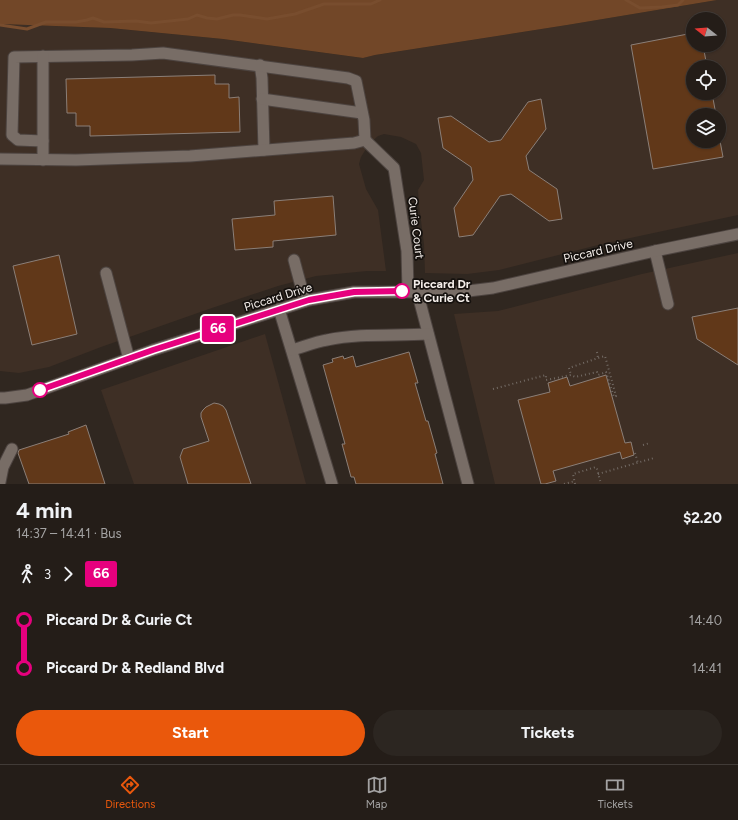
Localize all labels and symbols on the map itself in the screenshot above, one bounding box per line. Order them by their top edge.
north arrow [686,12,726,52]
street label: Curie Court [405,196,427,260]
street label: Piccard Drive [562,236,634,266]
place label: Piccard Dr & Curie Ct [413,277,471,305]
street label: Piccard Drive [242,280,314,314]
marker: Piccard Dr & Curie Ct [394,283,410,299]
line badge: 66 [200,316,236,342]
unlabelled marker [32,382,48,398]

